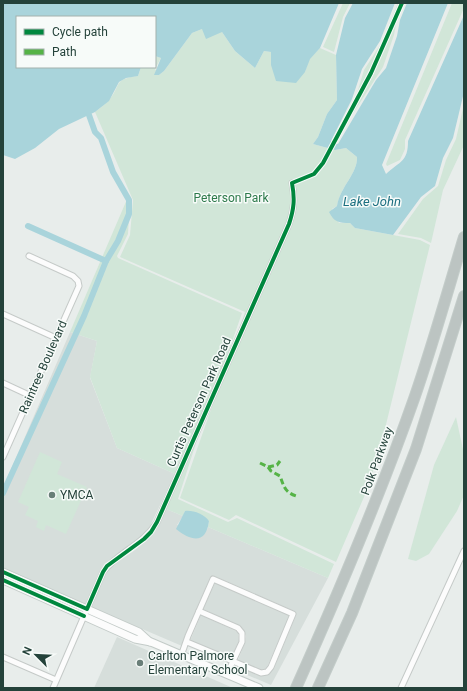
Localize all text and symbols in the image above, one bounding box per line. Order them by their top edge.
legend [16,16,156,68]
text: Cycle path [52,25,108,39]
text: Path [52,45,77,59]
park label: Peterson Park [193,191,269,205]
water label: Lake John [343,194,401,209]
street label: Raintree Boulevard [16,318,70,416]
street label: Curtis Peterson Park Road [164,335,234,469]
street label: Polk Parkway [358,425,396,497]
place label: YMCA [60,488,93,502]
marker: YMCA [47,490,57,500]
north arrow [16,635,56,675]
text: N [20,645,35,657]
place label: Carlton Palmore Elementary School [148,649,248,677]
marker: Carlton Palmore Elementary School [135,658,145,668]

